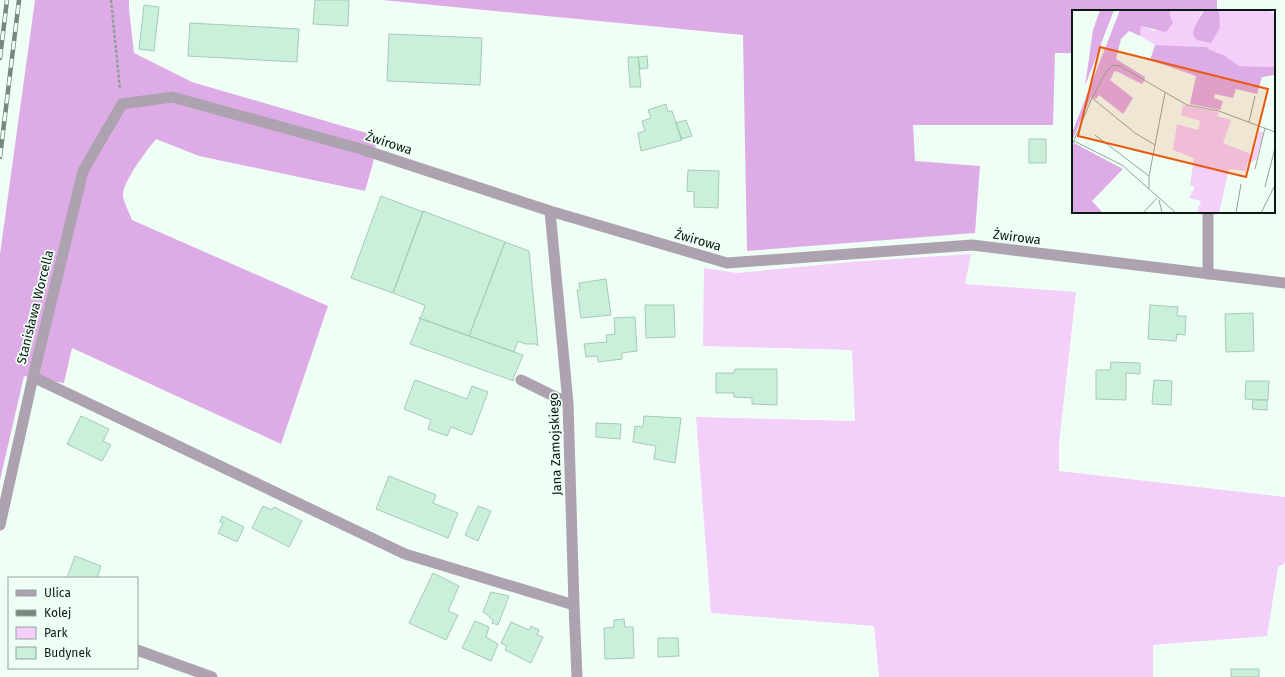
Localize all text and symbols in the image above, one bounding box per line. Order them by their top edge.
inset map [1072,10,1275,213]
street label: Żwirowa [364,128,414,158]
street label: Żwirowa [673,226,723,254]
street label: Żwirowa [992,227,1042,247]
street label: Stanisława Worcella [14,248,56,366]
street label: Jana Zamojskiego [546,392,564,496]
legend [8,577,138,669]
text: Ulica [44,586,71,600]
text: Kolej [44,606,71,620]
text: Park [44,626,68,640]
text: Budynek [44,646,92,660]

